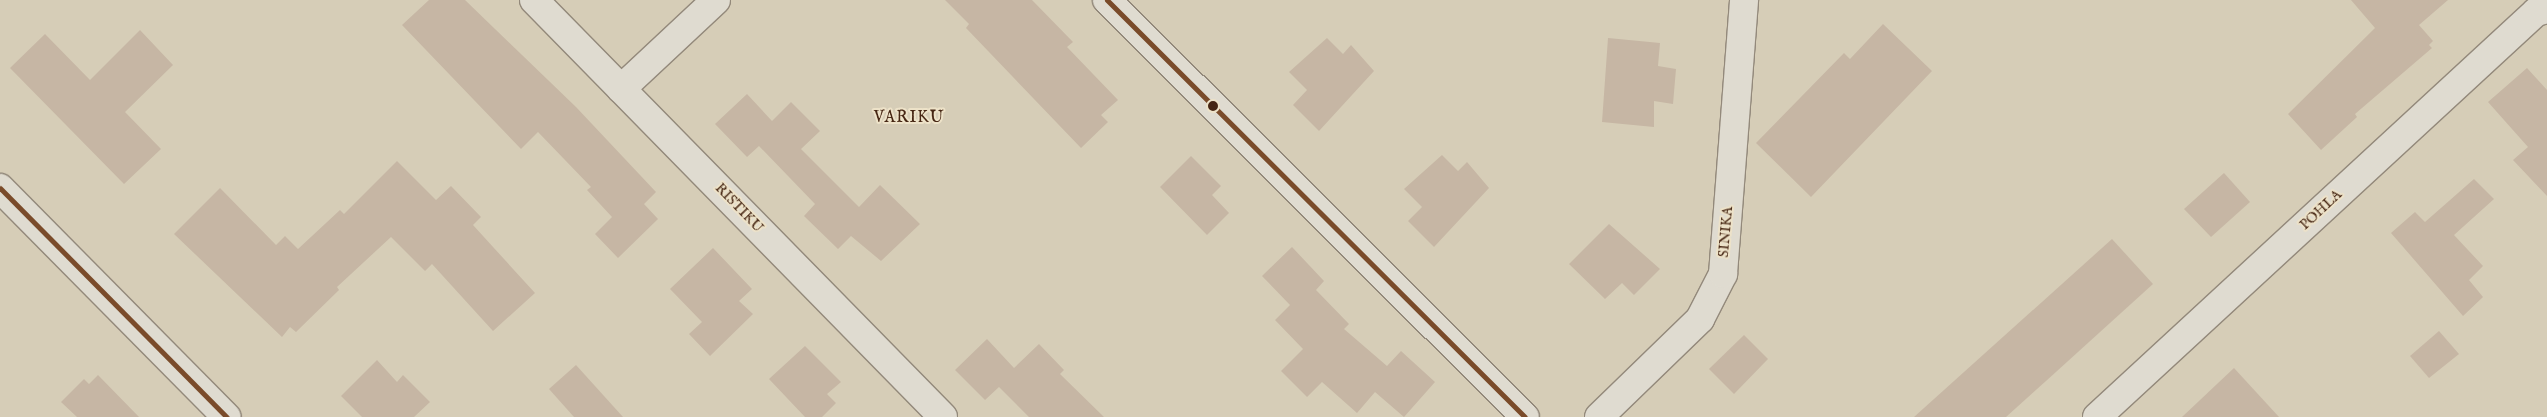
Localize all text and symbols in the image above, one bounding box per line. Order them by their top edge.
unlabelled marker [1208,101,1218,111]
district label: VARIKU [873,108,945,128]
street label: RISTIKU [712,180,766,236]
street label: POHLA [2297,186,2345,234]
street label: SINIKA [1715,206,1737,258]

